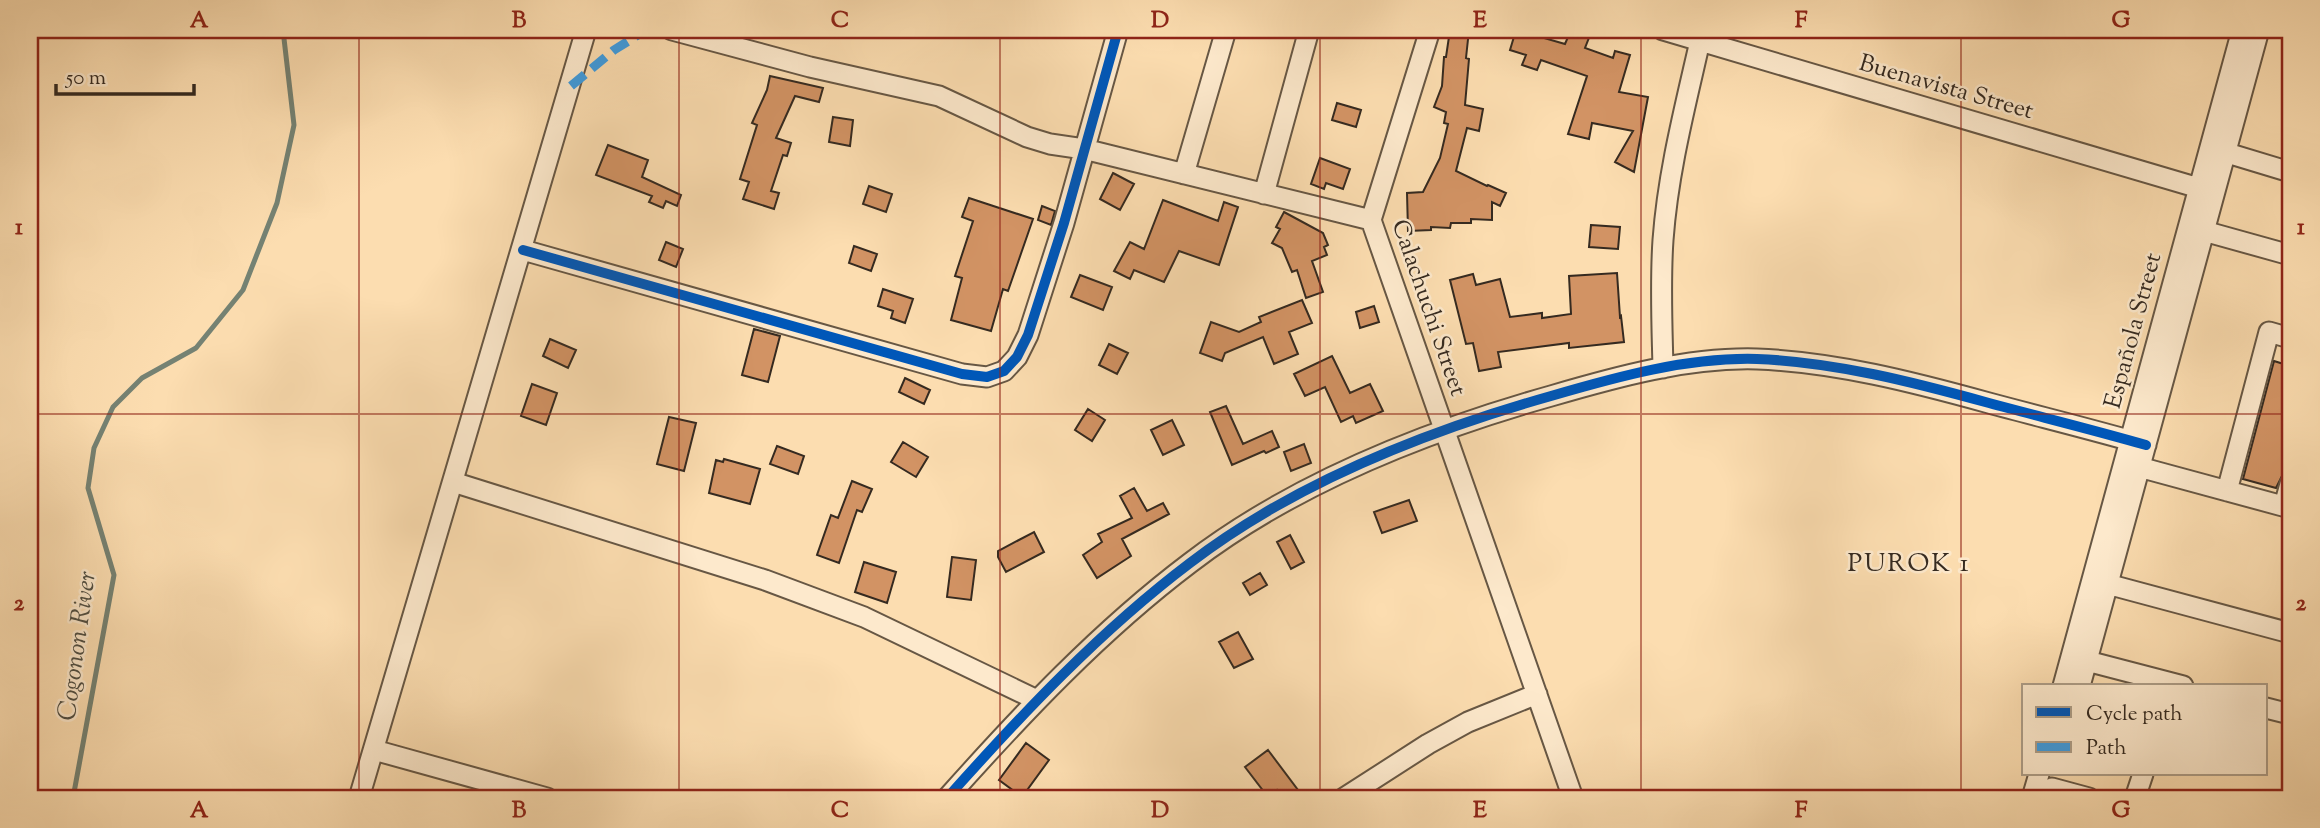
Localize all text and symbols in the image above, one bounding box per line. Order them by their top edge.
text: A [190,5,209,38]
text: B [512,5,527,38]
text: C [831,5,849,38]
text: D [1151,5,1169,38]
text: E [1473,5,1487,38]
text: F [1795,5,1808,38]
text: G [2112,5,2131,38]
street label: Buenavista Street [1855,47,2037,129]
scale bar [56,52,194,96]
text: 50 m [65,64,106,94]
text: 1 [15,212,23,245]
text: 1 [2297,212,2305,245]
street label: Calachuchi Street [1382,215,1474,401]
street label: Española Street [2097,249,2171,413]
district label: PUROK 1 [1847,546,1971,583]
water label: Cogonon River [49,569,107,723]
text: 2 [14,588,25,621]
text: 2 [2296,588,2307,621]
legend [2022,684,2268,776]
text: Cycle path [2086,700,2183,730]
text: Path [2086,734,2127,764]
text: A [190,795,209,828]
text: B [512,795,527,828]
text: C [831,795,849,828]
text: D [1151,795,1169,828]
text: E [1473,795,1487,828]
text: F [1795,795,1808,828]
text: G [2112,795,2131,828]

